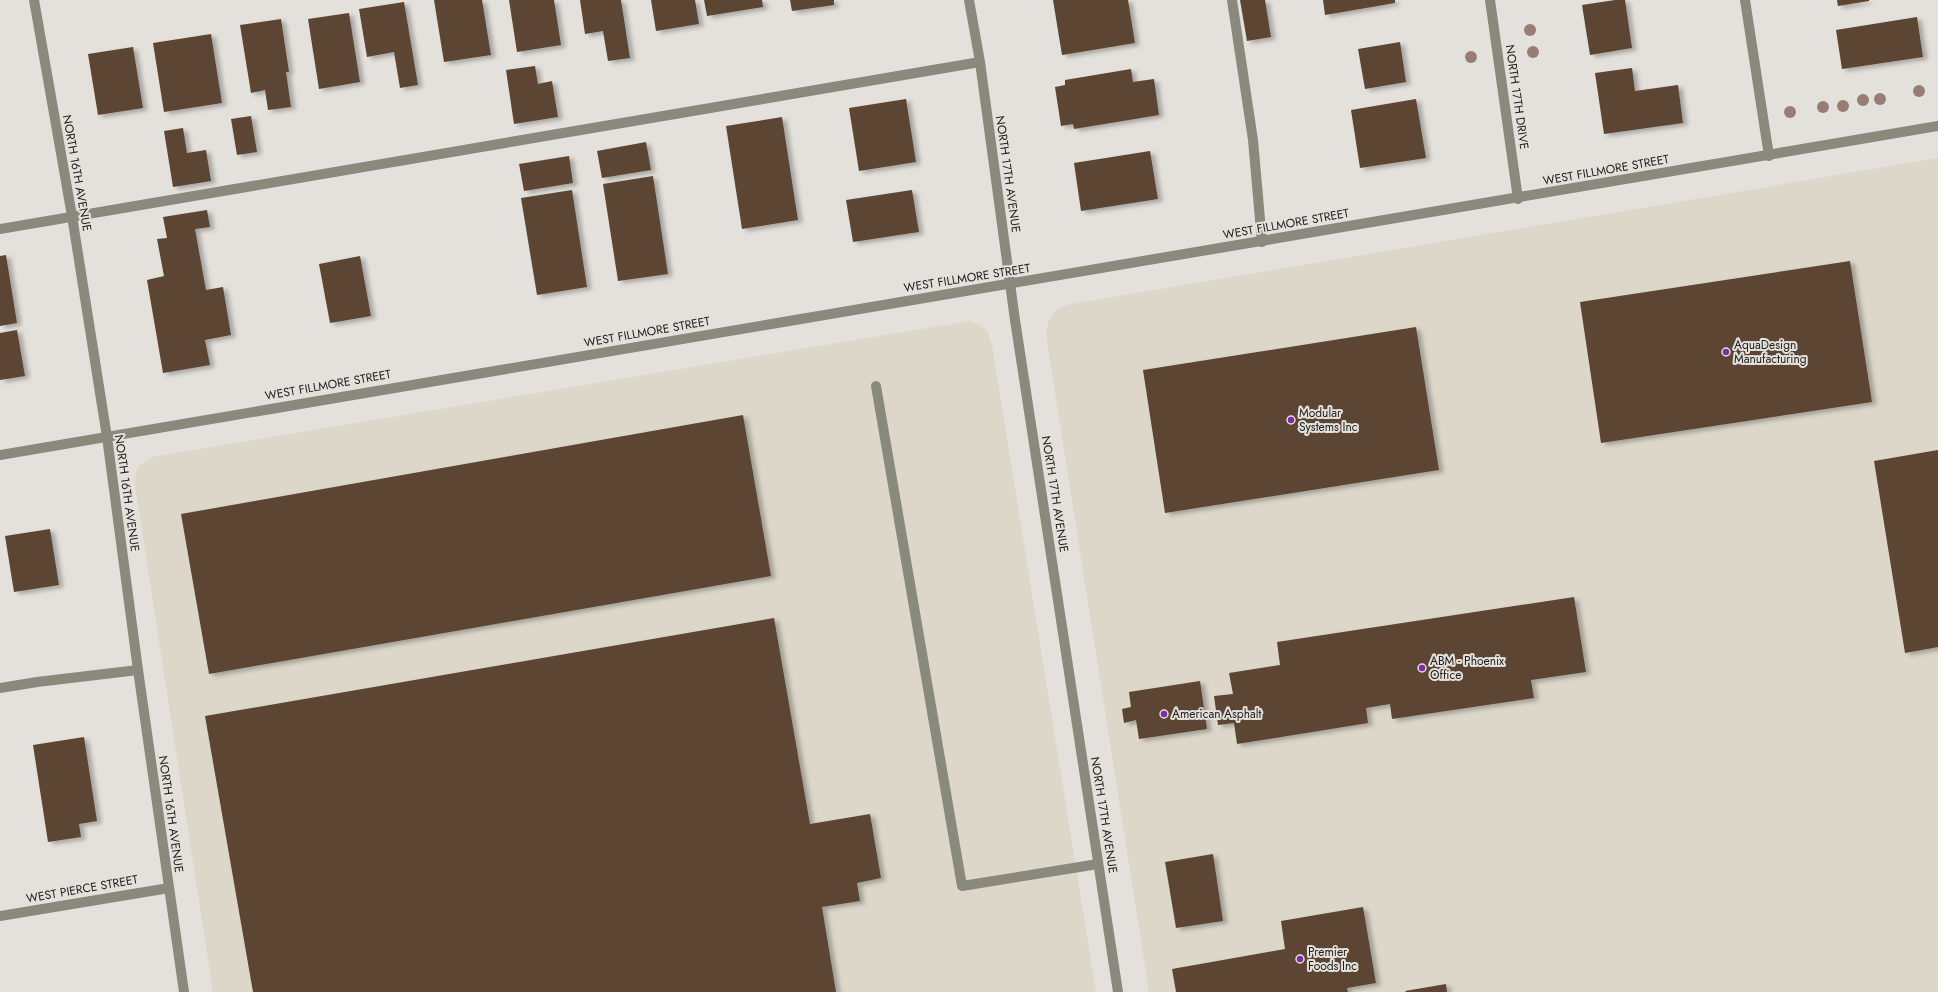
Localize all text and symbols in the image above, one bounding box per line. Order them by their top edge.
street label: NORTH 17TH DRIVE [1501,43,1533,151]
street label: NORTH 16TH AVENUE [58,113,96,233]
street label: NORTH 17TH AVENUE [991,114,1025,234]
street label: WEST FILLMORE STREET [1542,150,1671,190]
street label: WEST FILLMORE STREET [1222,204,1351,244]
street label: WEST FILLMORE STREET [902,259,1032,297]
street label: WEST FILLMORE STREET [583,312,712,352]
place label: AquaDesign Manufacturing [1734,336,1807,368]
marker: AquaDesign Manufacturing [1721,347,1731,357]
street label: WEST FILLMORE STREET [264,365,393,405]
place label: Modular Systems Inc [1299,404,1358,436]
marker: Modular Systems Inc [1286,415,1296,425]
street label: NORTH 16TH AVENUE [110,433,144,553]
street label: NORTH 17TH AVENUE [1037,434,1073,554]
place label: ABM - Phoenix Office [1430,652,1505,684]
marker: ABM - Phoenix Office [1417,663,1427,673]
place label: American Asphalt [1172,705,1262,723]
marker: American Asphalt [1159,709,1169,719]
street label: NORTH 16TH AVENUE [154,754,188,874]
street label: NORTH 17TH AVENUE [1086,755,1122,875]
street label: WEST PIERCE STREET [25,870,140,908]
place label: Premier Foods Inc [1308,943,1357,975]
marker: Premier Foods Inc [1295,954,1305,964]

